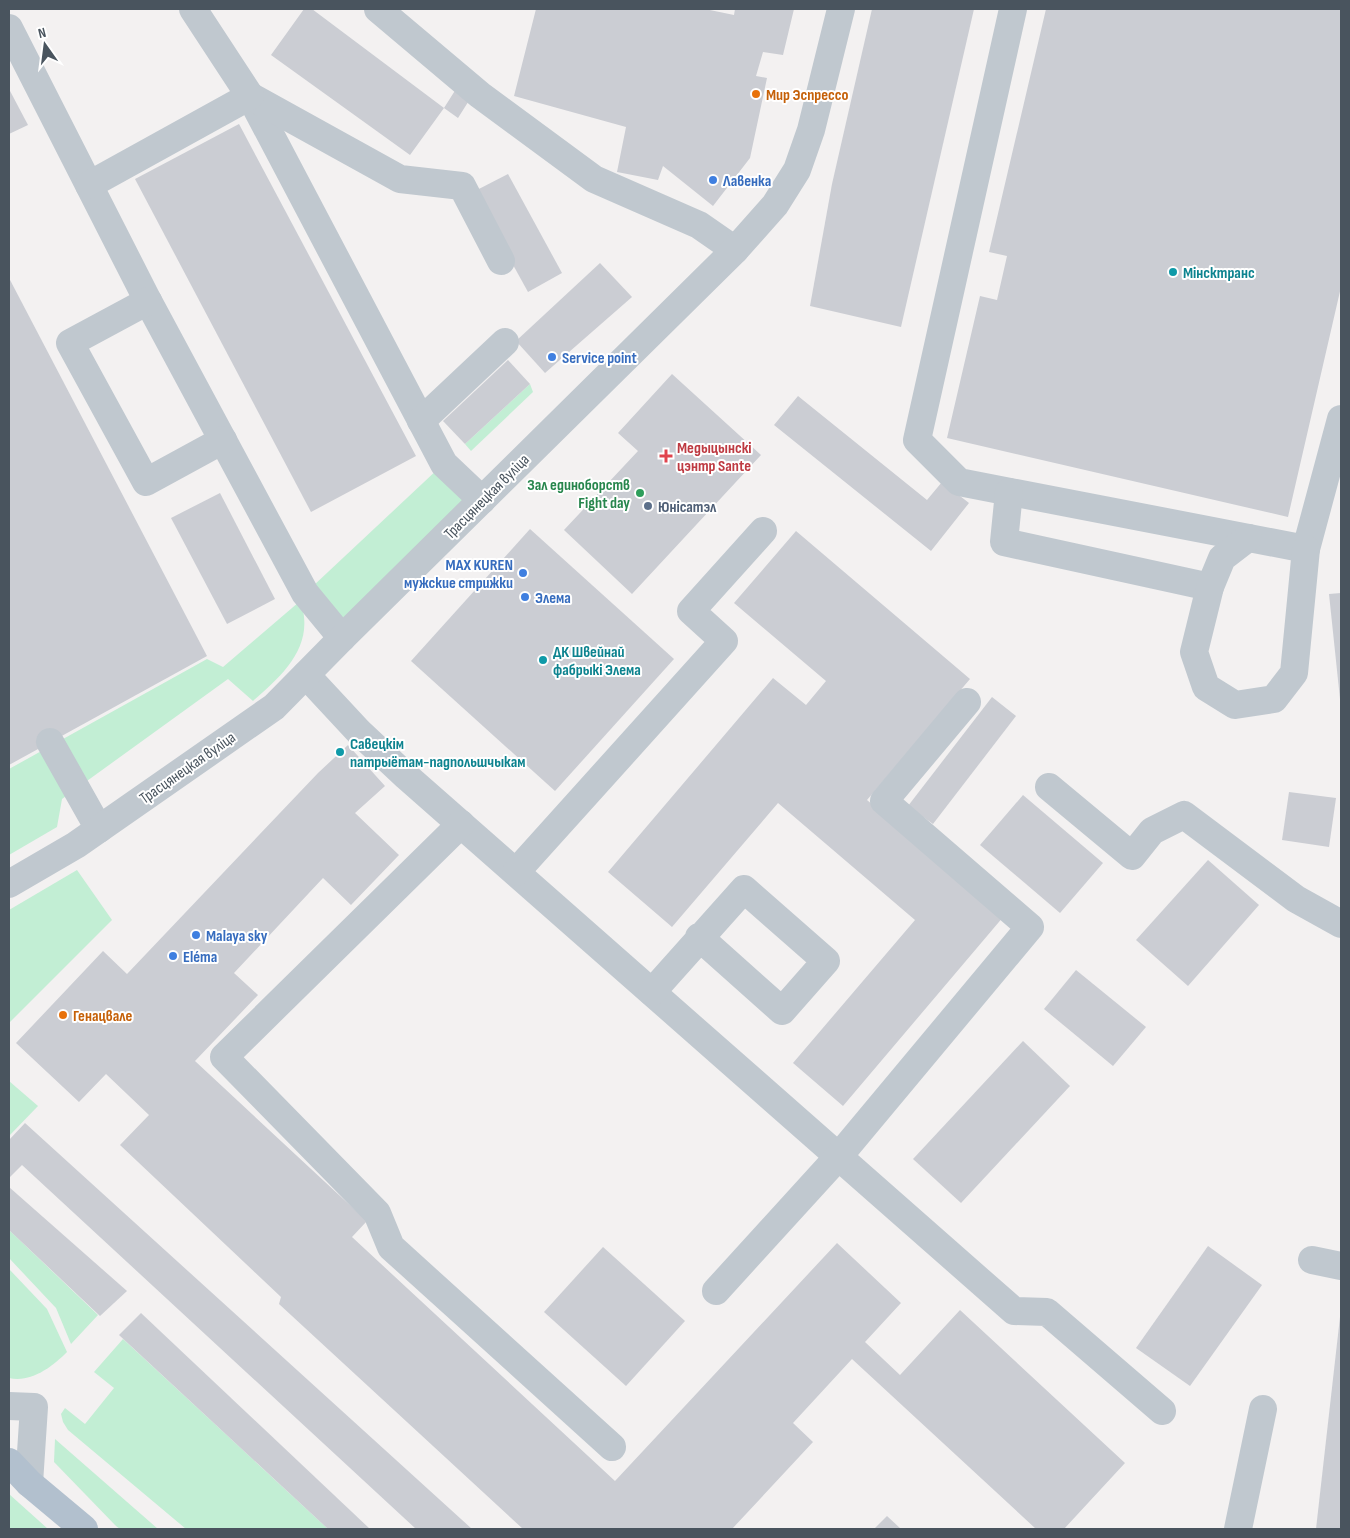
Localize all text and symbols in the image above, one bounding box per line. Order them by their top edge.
north arrow [20,20,70,70]
text: N [36,24,48,42]
place label: Мир Эспрессо [766,86,848,105]
marker: Мир Эспрессо [750,88,762,100]
place label: Лавенка [722,172,771,191]
marker: Лавенка [707,174,719,186]
place label: Мінсктранс [1183,264,1255,283]
marker: Мінсктранс [1167,266,1179,278]
place label: Service point [562,349,637,368]
marker: Service point [546,351,558,363]
place label: Медыцынскі цэнтр Sante [677,439,752,476]
marker: Медыцынскі цэнтр Sante [659,449,673,463]
street label: Трасцянецкая вуліца [441,451,534,544]
place label: Зал единоборств Fight day [527,476,630,513]
marker: Зал единоборств Fight day [634,487,646,499]
place label: Юнісатэл [658,498,717,517]
marker: Юнісатэл [642,500,654,512]
place label: MAX KUREN мужские стрижки [404,556,513,593]
marker: MAX KUREN мужские стрижки [517,567,529,579]
place label: Элема [535,589,571,608]
marker: Элема [519,591,531,603]
place label: ДК Швейнай фабрыкі Элема [553,643,641,680]
marker: ДК Швейнай фабрыкі Элема [537,654,549,666]
street label: Трасцянецкая вуліца [136,728,239,808]
place label: Савецкім патрыётам-падпольшчыкам [350,735,525,772]
marker: Савецкім патрыётам-падпольшчыкам [334,746,346,758]
place label: Malaya sky [206,927,268,946]
marker: Malaya sky [190,929,202,941]
place label: Eléma [183,948,217,967]
marker: Eléma [167,950,179,962]
place label: Генацвале [73,1007,133,1026]
marker: Генацвале [57,1009,69,1021]

